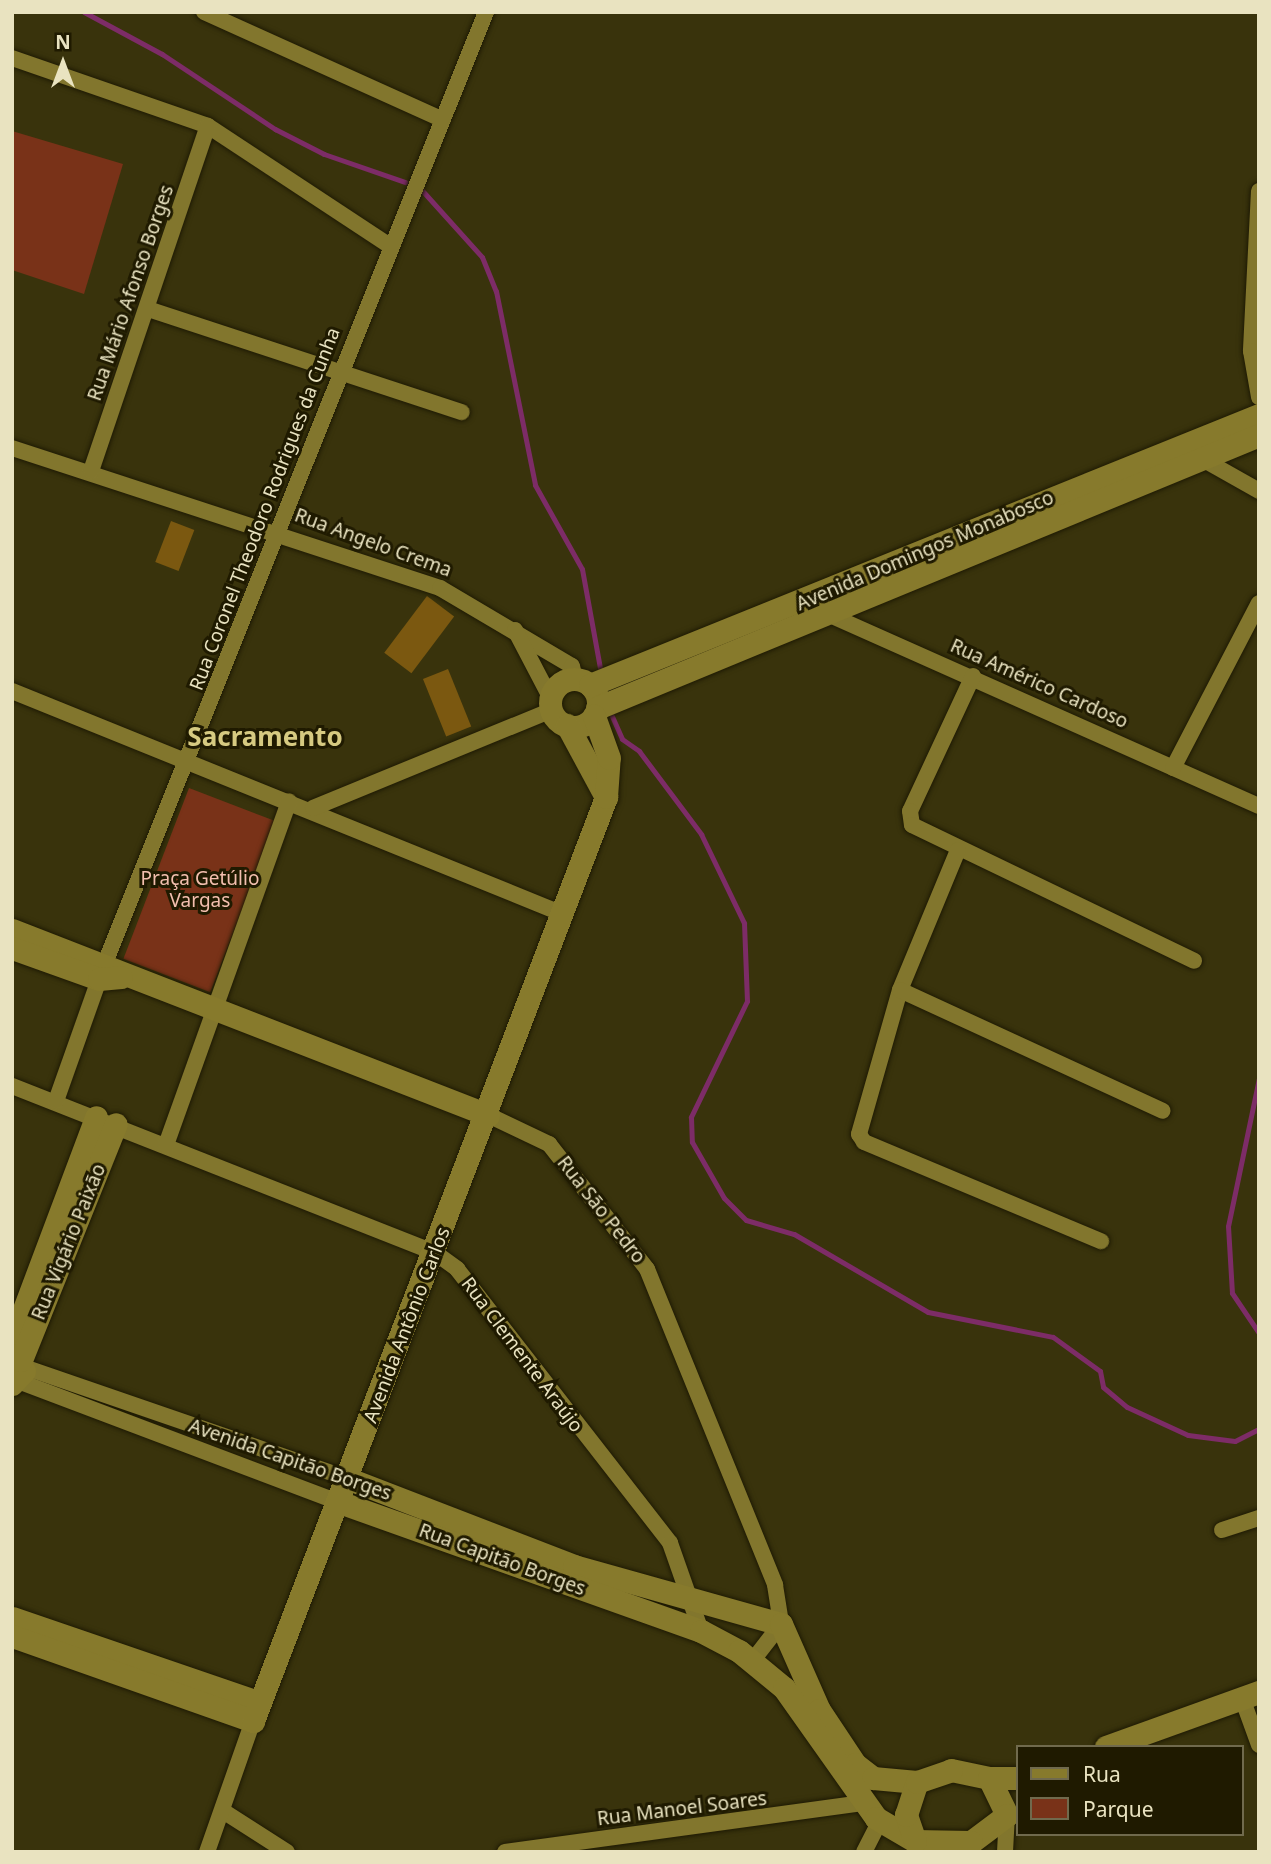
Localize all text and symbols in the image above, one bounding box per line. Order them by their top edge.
north arrow [28,28,98,98]
text: N [55,29,71,55]
street label: Rua Mário Afonso Borges [83,182,179,404]
street label: Rua Coronel Theodoro Rodrigues da Cunha [185,324,345,694]
street label: Avenida Domingos Monabosco [793,486,1057,616]
street label: Rua Angelo Crema [291,504,455,582]
street label: Rua Américo Cardoso [947,635,1131,733]
district label: Sacramento [187,721,343,753]
park label: Praça Getúlio Vargas [141,868,259,912]
street label: Rua São Pedro [552,1152,650,1268]
street label: Rua Vigário Paixão [27,1161,111,1323]
street label: Avenida Antônio Carlos [359,1224,455,1426]
street label: Rua Clemente Araújo [456,1273,588,1437]
street label: Avenida Capitão Borges [186,1415,394,1505]
street label: Rua Capitão Borges [416,1519,588,1601]
legend [1016,1745,1243,1836]
text: Rua [1083,1760,1121,1788]
street label: Rua Manoel Soares [596,1787,768,1831]
text: Parque [1083,1795,1153,1823]

